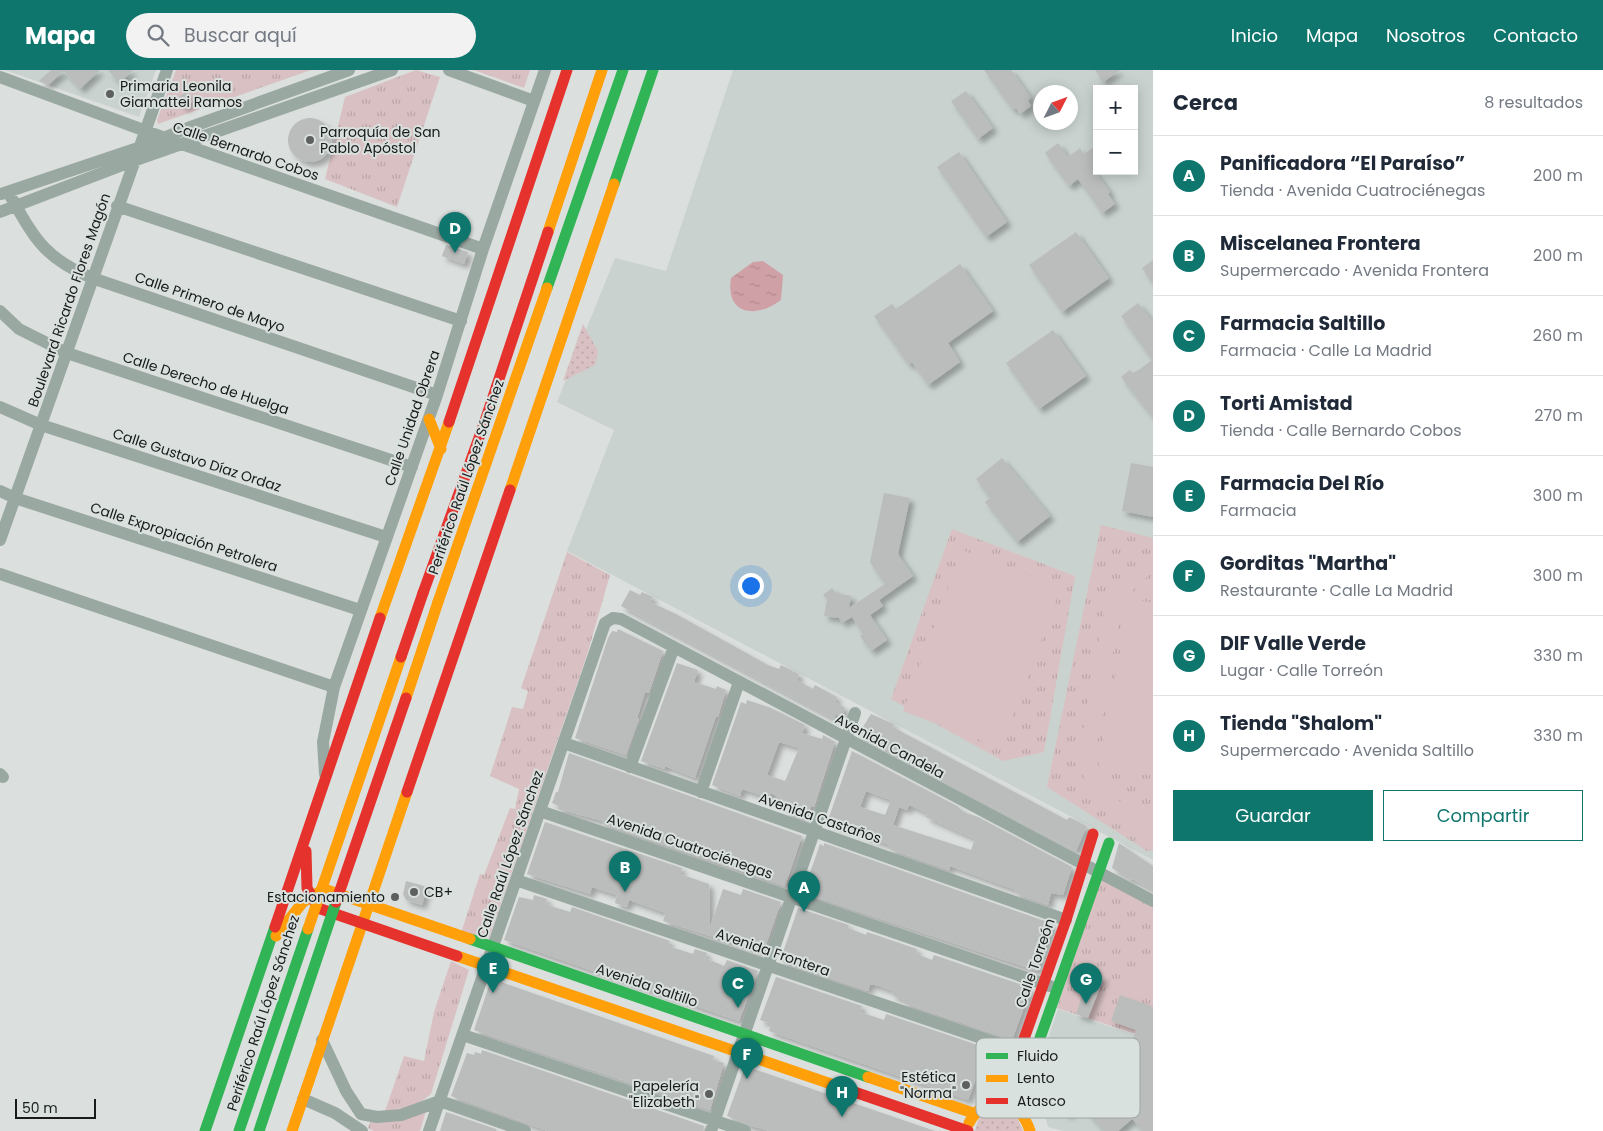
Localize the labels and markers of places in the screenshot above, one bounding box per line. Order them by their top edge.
place label: Primaria Leonila Giamattei Ramos [120,76,242,112]
marker: Primaria Leonila Giamattei Ramos [104,88,116,100]
place label: Parroquía de San Pablo Apóstol [320,122,441,158]
marker: Parroquía de San Pablo Apóstol [304,134,316,146]
pin: D [439,212,471,253]
pin: B [609,851,641,892]
pin: A [788,871,820,912]
place label: CB+ [424,882,453,902]
marker: CB+ [408,886,420,898]
place label: Estacionamiento [267,887,385,907]
marker: Estacionamiento [389,891,401,903]
pin: E [477,952,509,993]
pin: G [1070,963,1102,1004]
pin: C [722,967,754,1008]
pin: F [731,1038,763,1079]
place label: Estética "Norma" [900,1067,956,1103]
place label: Papelería "Elizabeth" [629,1076,699,1112]
pin: H [826,1076,858,1117]
marker: Estética "Norma" [960,1079,972,1091]
marker: Papelería "Elizabeth" [703,1088,715,1100]

